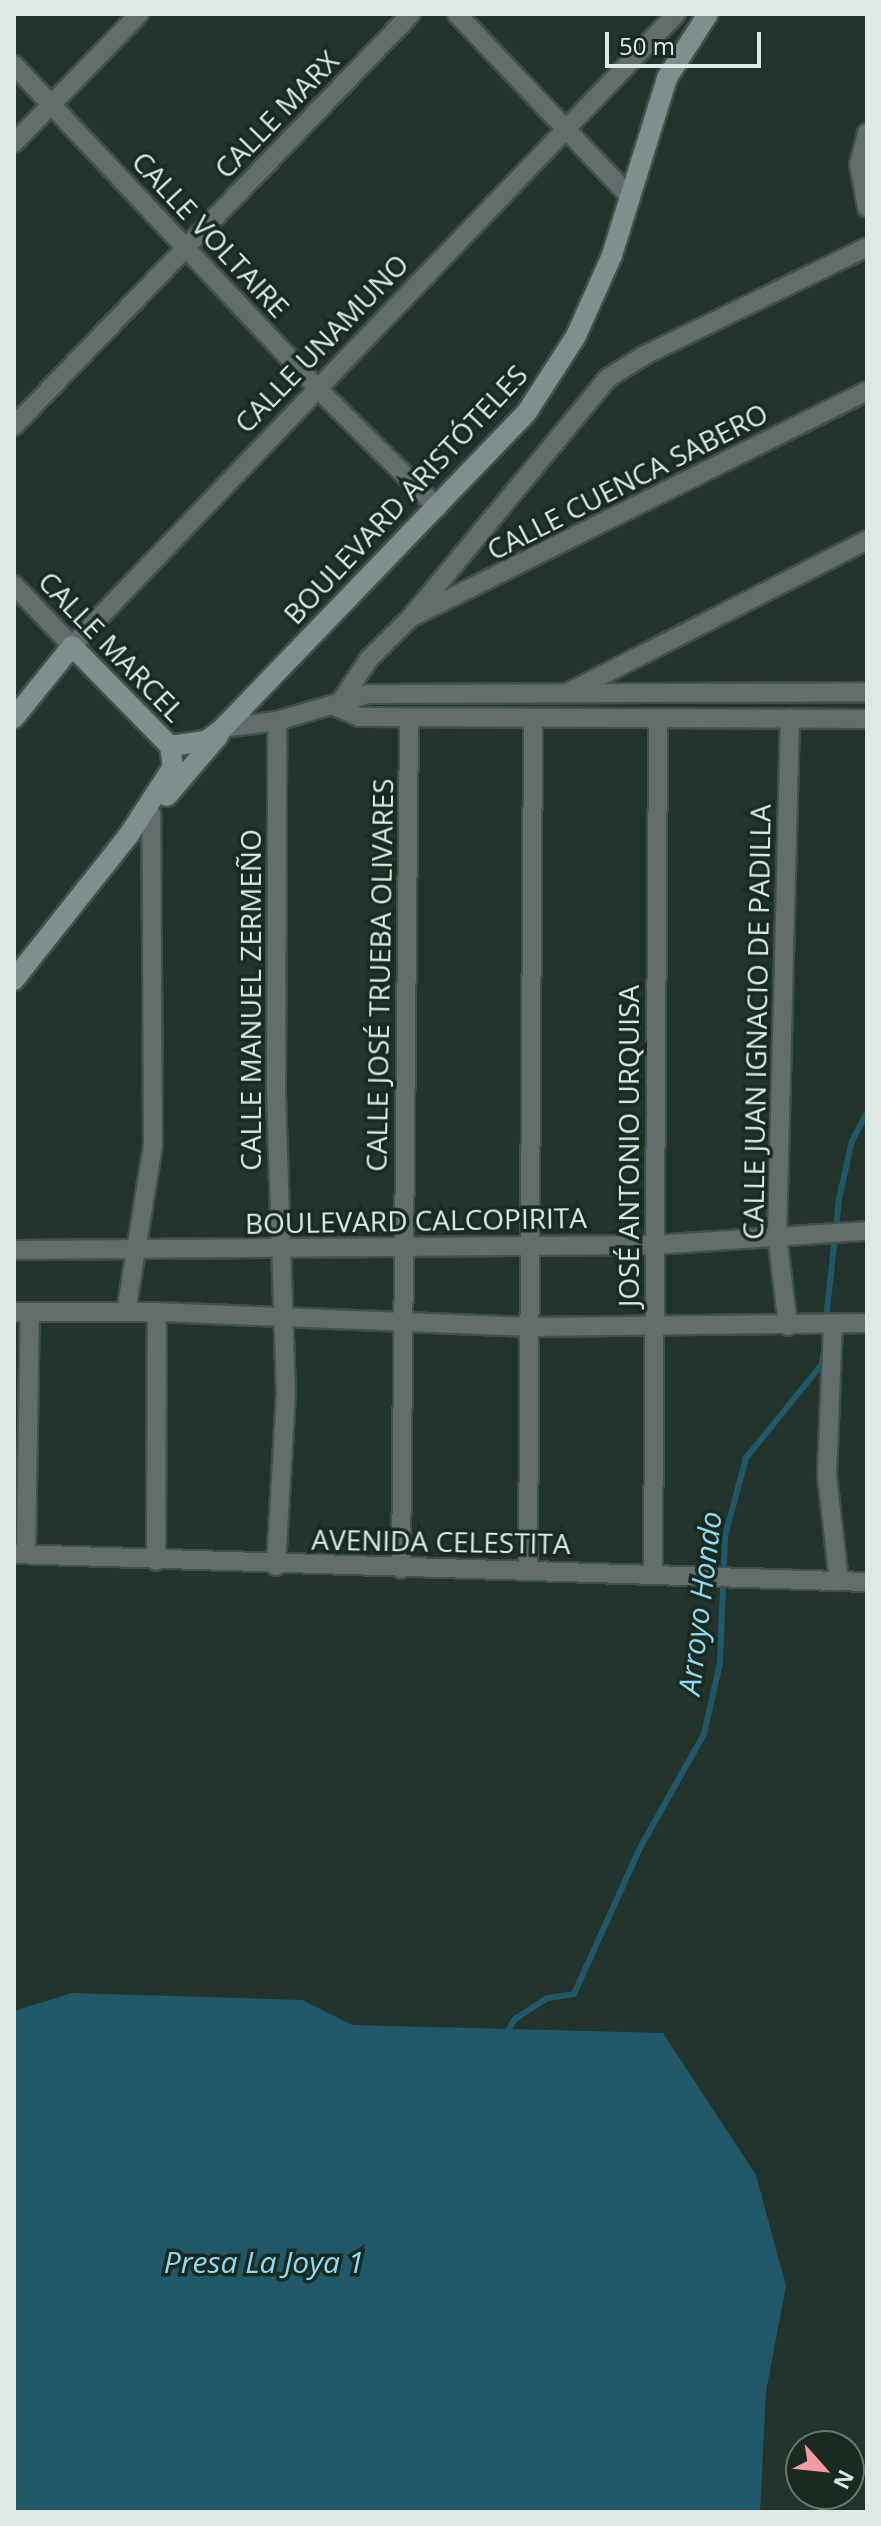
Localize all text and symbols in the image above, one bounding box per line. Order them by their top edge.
scale bar [609,16,765,66]
text: 50 m [619,29,675,62]
street label: CALLE MARX [207,43,345,185]
street label: CALLE VOLTAIRE [126,144,296,324]
street label: CALLE UNAMUNO [227,247,415,439]
street label: BOULEVARD ARISTÓTELES [276,358,534,630]
street label: CALLE CUENCA SABERO [481,396,773,566]
street label: CALLE MARCEL [32,564,192,728]
street label: CALLE JOSÉ TRUEBA OLIVARES [359,778,399,1172]
street label: CALLE JUAN IGNACIO DE PADILLA [735,804,777,1240]
street label: CALLE MANUEL ZERMEÑO [233,829,267,1171]
street label: JOSÉ ANTONIO URQUISA [611,985,645,1307]
street label: BOULEVARD CALCOPIRITA [245,1200,587,1240]
water label: Arroyo Hondo [671,1509,729,1697]
street label: AVENIDA CELESTITA [311,1522,571,1560]
water label: Presa La Joya 1 [164,2244,364,2280]
north arrow [785,2430,865,2510]
text: N [827,2465,862,2495]

